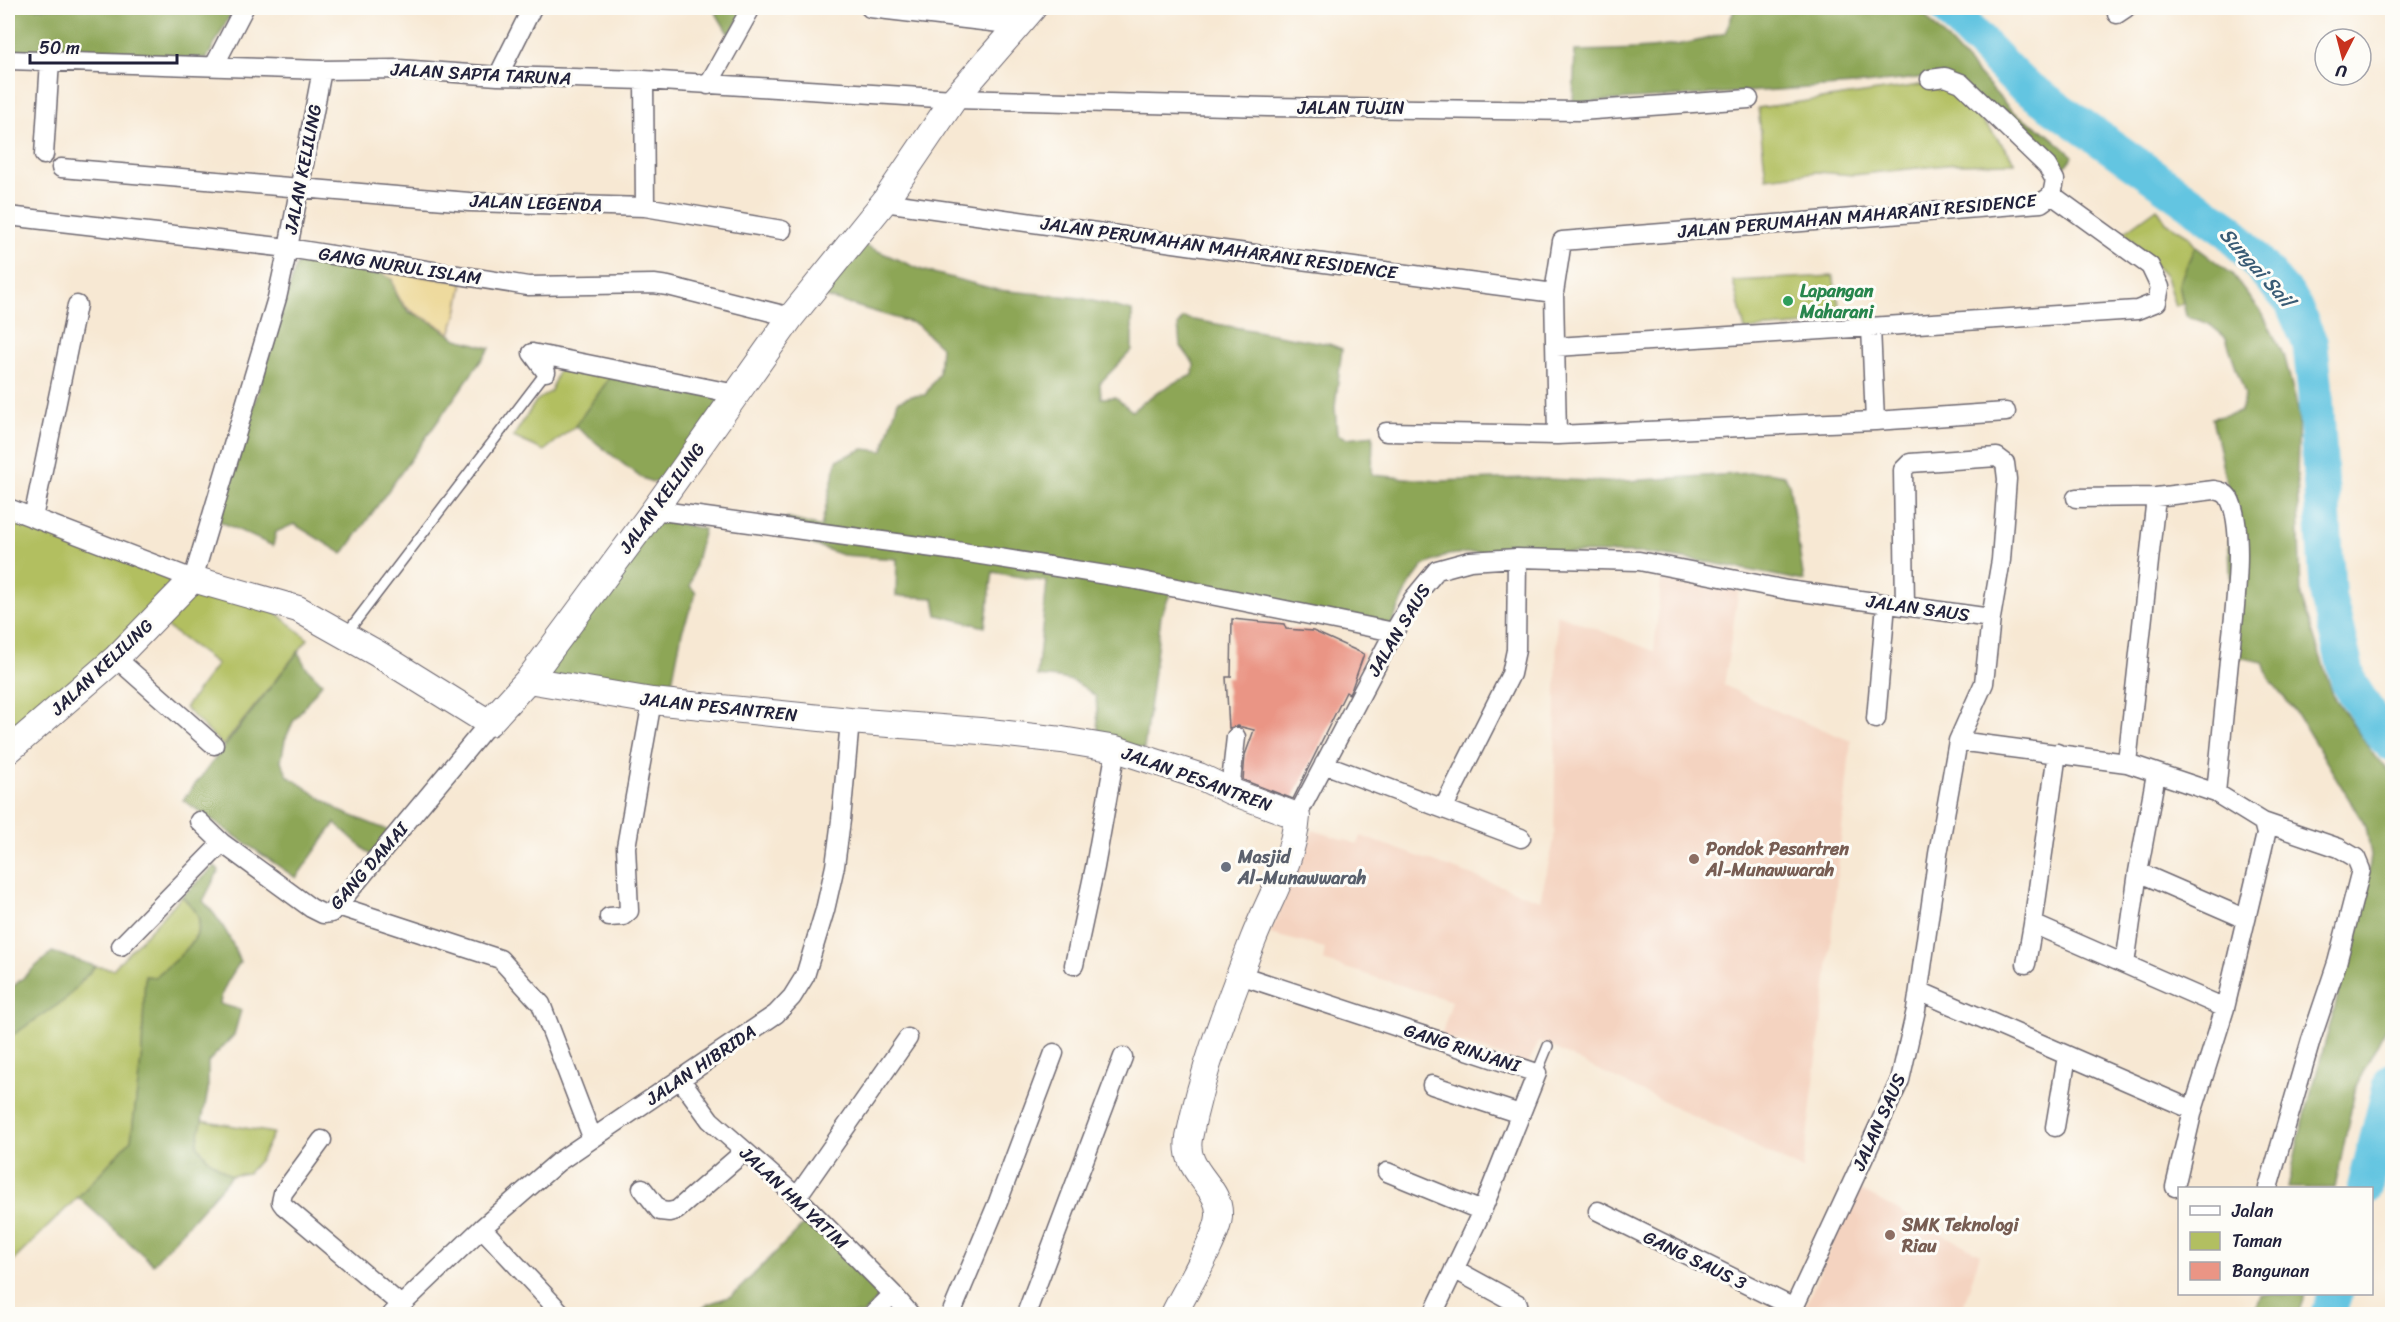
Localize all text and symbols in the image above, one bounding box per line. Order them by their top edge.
scale bar [30,27,177,65]
north arrow [2313,27,2373,87]
text: 50 m [39,32,80,64]
street label: JALAN SAPTA TARUNA [389,53,572,95]
text: U [2333,56,2348,86]
street label: JALAN TUJIN [1296,92,1405,124]
street label: JALAN KELILING [275,101,331,238]
street label: JALAN PERUMAHAN MAHARANI RESIDENCE [1676,184,2038,248]
street label: JALAN LEGENDA [468,185,603,221]
street label: JALAN PERUMAHAN MAHARANI RESIDENCE [1038,207,1400,289]
water label: Sungai Sail [2211,219,2306,319]
street label: GANG NURUL ISLAM [316,237,484,295]
place label: Lapangan Maharani [1799,275,1874,328]
marker: Lapangan Maharani [1781,294,1795,308]
street label: JALAN KELILING [610,435,714,561]
street label: JALAN SAUS [1358,577,1439,684]
street label: JALAN SAUS [1863,585,1972,631]
street label: JALAN KELILING [42,610,161,724]
street label: JALAN PESANTREN [638,683,800,731]
street label: JALAN PESANTREN [1116,737,1277,821]
street label: GANG DAMAI [321,813,418,917]
place label: Pondok Pesantren Al-Munawwarah [1705,833,1849,886]
place label: Masjid Al-Munawwarah [1237,841,1367,894]
marker: Pondok Pesantren Al-Munawwarah [1687,852,1701,866]
marker: Masjid Al-Munawwarah [1219,860,1233,874]
street label: GANG RINJANI [1400,1014,1526,1082]
street label: JALAN HIBRIDA [638,1016,763,1115]
street label: JALAN SAUS [1843,1068,1915,1177]
street label: JALAN HM YATIM [731,1138,857,1258]
legend [2178,1187,2373,1295]
text: Jalan [2231,1195,2274,1227]
place label: SMK Teknologi Riau [1901,1209,2019,1262]
street label: GANG SAUS 3 [1638,1221,1752,1299]
text: Taman [2232,1225,2282,1257]
marker: SMK Teknologi Riau [1883,1228,1897,1242]
text: Bangunan [2232,1255,2310,1287]

